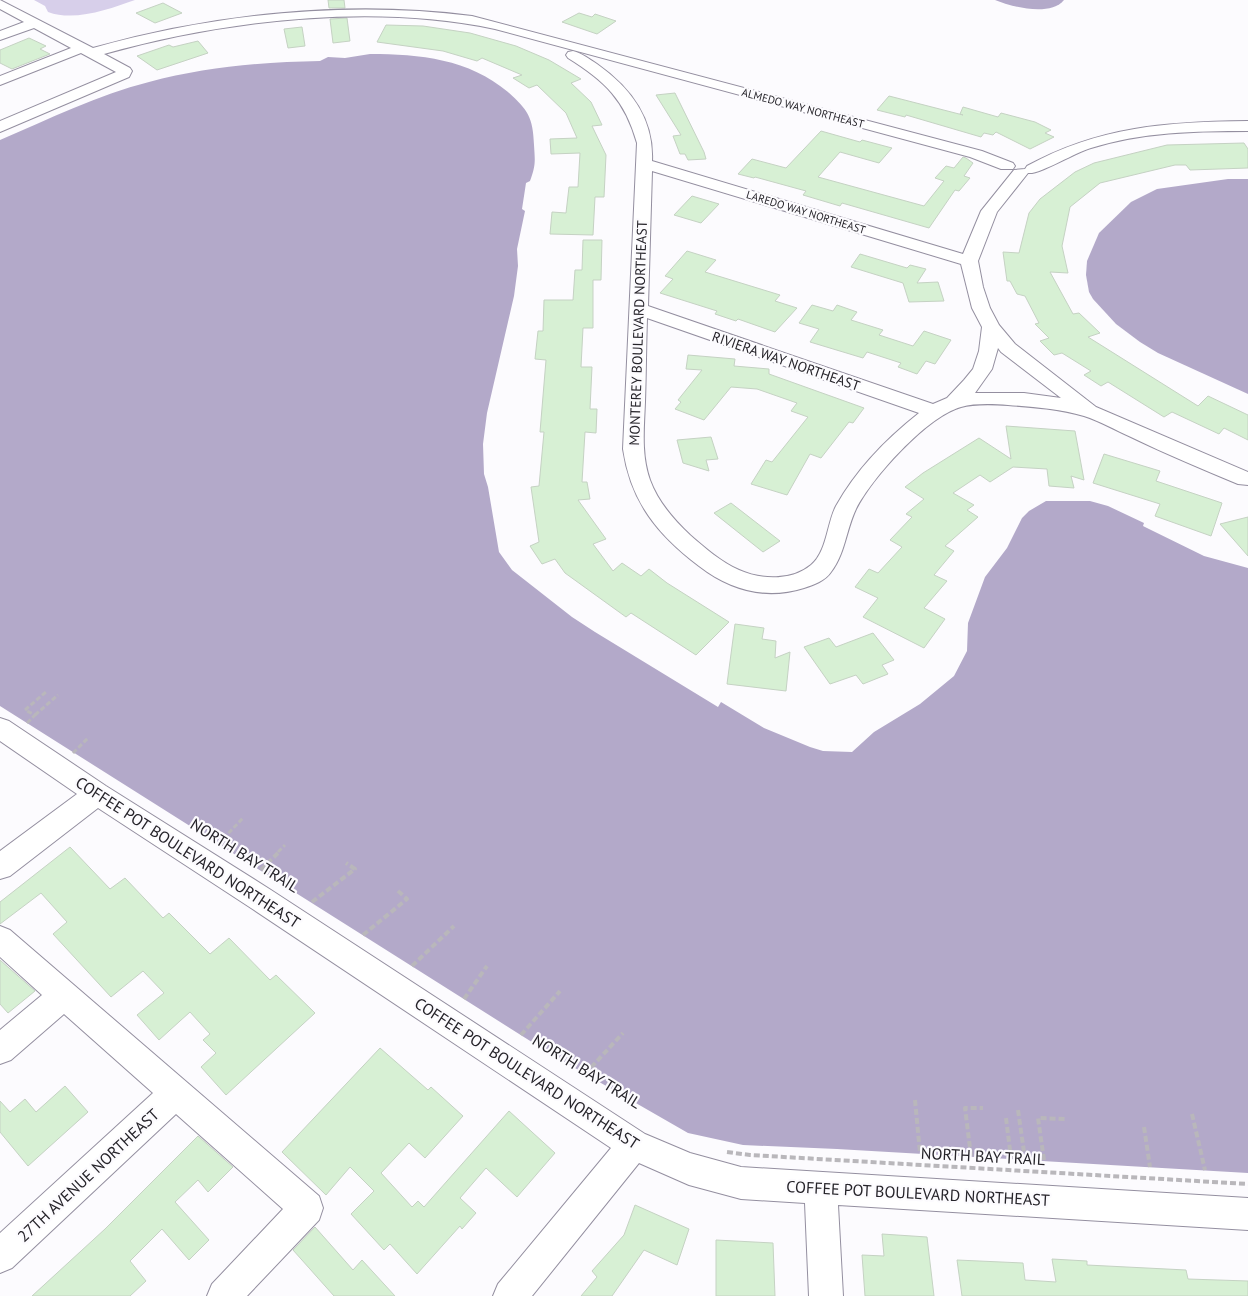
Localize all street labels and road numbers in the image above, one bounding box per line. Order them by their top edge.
street label: ALMEDO WAY NORTHEAST [740,85,866,131]
street label: LAREDO WAY NORTHEAST [745,187,867,237]
street label: MONTEREY BOULEVARD NORTHEAST [625,220,651,446]
street label: RIVIERA WAY NORTHEAST [710,327,863,395]
street label: COFFEE POT BOULEVARD NORTHEAST [72,772,304,932]
street label: NORTH BAY TRAIL [187,814,303,896]
street label: COFFEE POT BOULEVARD NORTHEAST [411,993,643,1153]
street label: NORTH BAY TRAIL [529,1030,645,1112]
street label: 27TH AVENUE NORTHEAST [13,1104,163,1246]
street label: NORTH BAY TRAIL [920,1143,1046,1169]
street label: COFFEE POT BOULEVARD NORTHEAST [786,1176,1050,1210]

